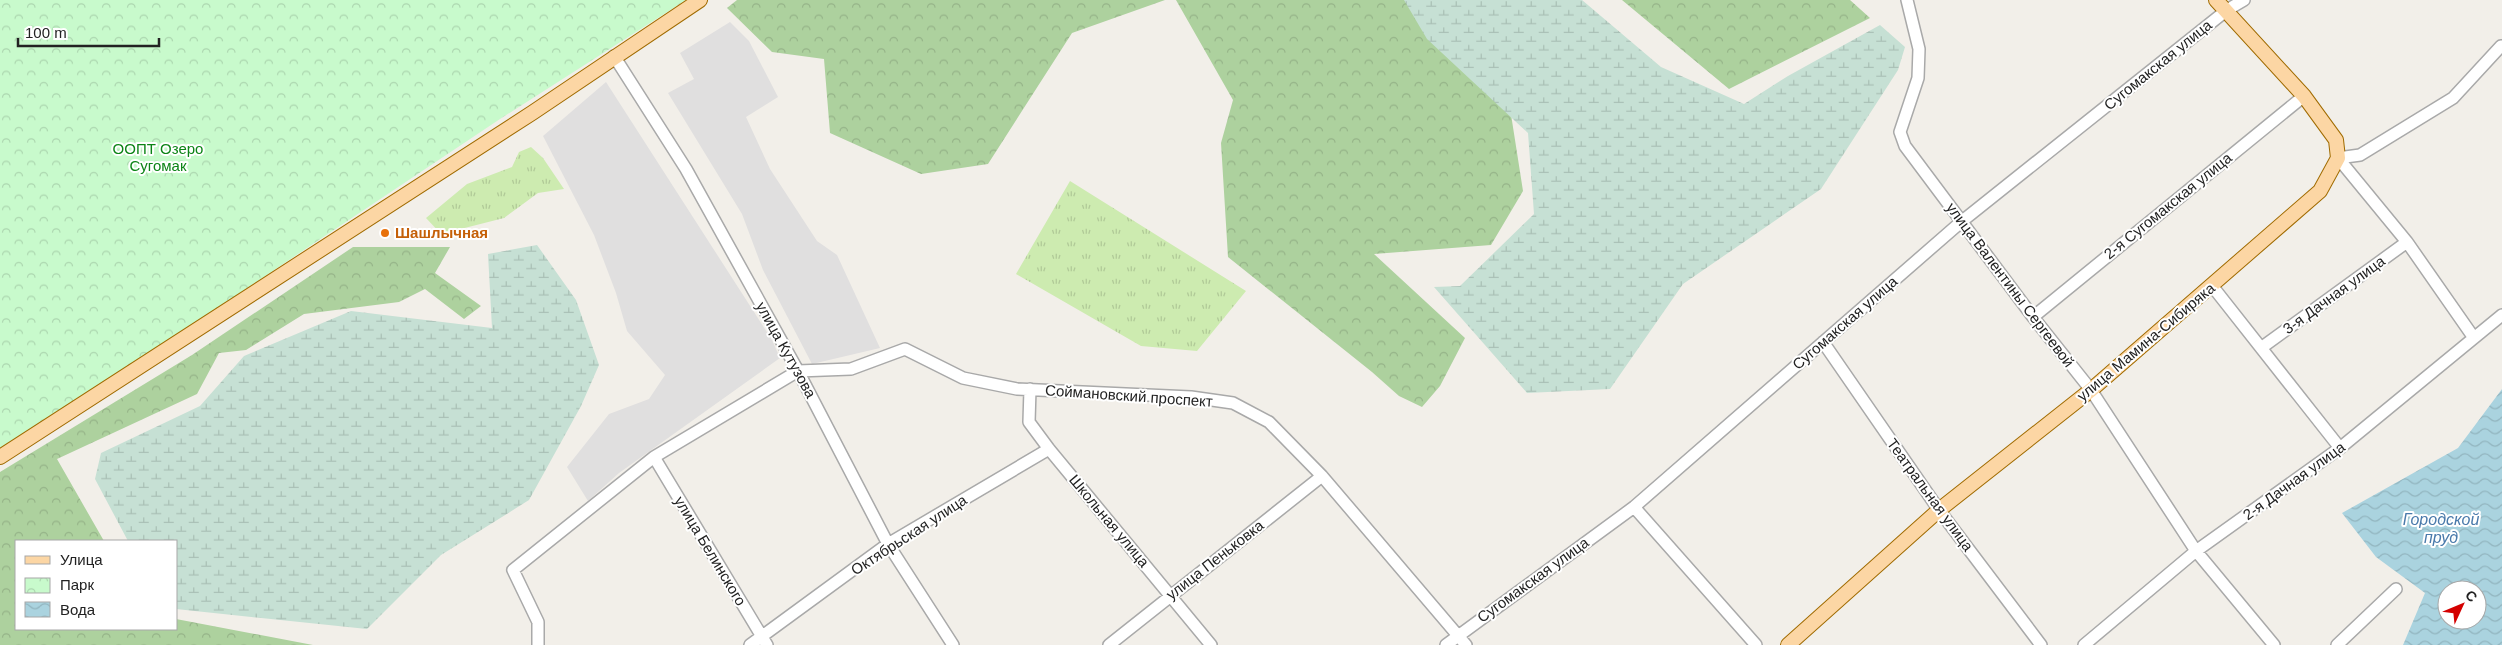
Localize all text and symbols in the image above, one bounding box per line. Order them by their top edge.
scale bar [18,15,159,47]
street label: Сугомакская улица [2100,16,2215,113]
text: 100 m [25,24,67,41]
park label: ООПТ Озеро Сугомак [113,140,203,174]
street label: 2-я Сугомакская улица [2101,149,2235,262]
street label: улица Валентины Сергеевой [1943,199,2078,370]
place label: Шашлычная [395,224,488,241]
marker: Шашлычная [379,227,391,239]
street label: 3-я Дачная улица [2279,252,2388,337]
street label: Сугомакская улица [1789,272,1901,373]
street label: улица Мамина-Сибиряка [2073,279,2218,404]
street label: улица Кутузова [753,299,820,401]
street label: Соймановский проспект [1045,381,1214,410]
street label: Театральная улица [1884,435,1977,555]
street label: 2-я Дачная улица [2239,438,2348,523]
street label: Школьная улица [1066,471,1153,571]
street label: Октябрьская улица [848,490,970,578]
street label: улица Белинского [671,493,750,609]
water label: Городской пруд [2403,511,2479,546]
street label: улица Пеньковка [1163,516,1267,603]
street label: Сугомакская улица [1474,533,1592,626]
legend [15,540,178,630]
text: Улица [60,551,103,568]
text: Парк [60,576,94,593]
north arrow [2437,580,2487,630]
text: С [2462,587,2481,605]
text: Вода [60,601,96,618]

